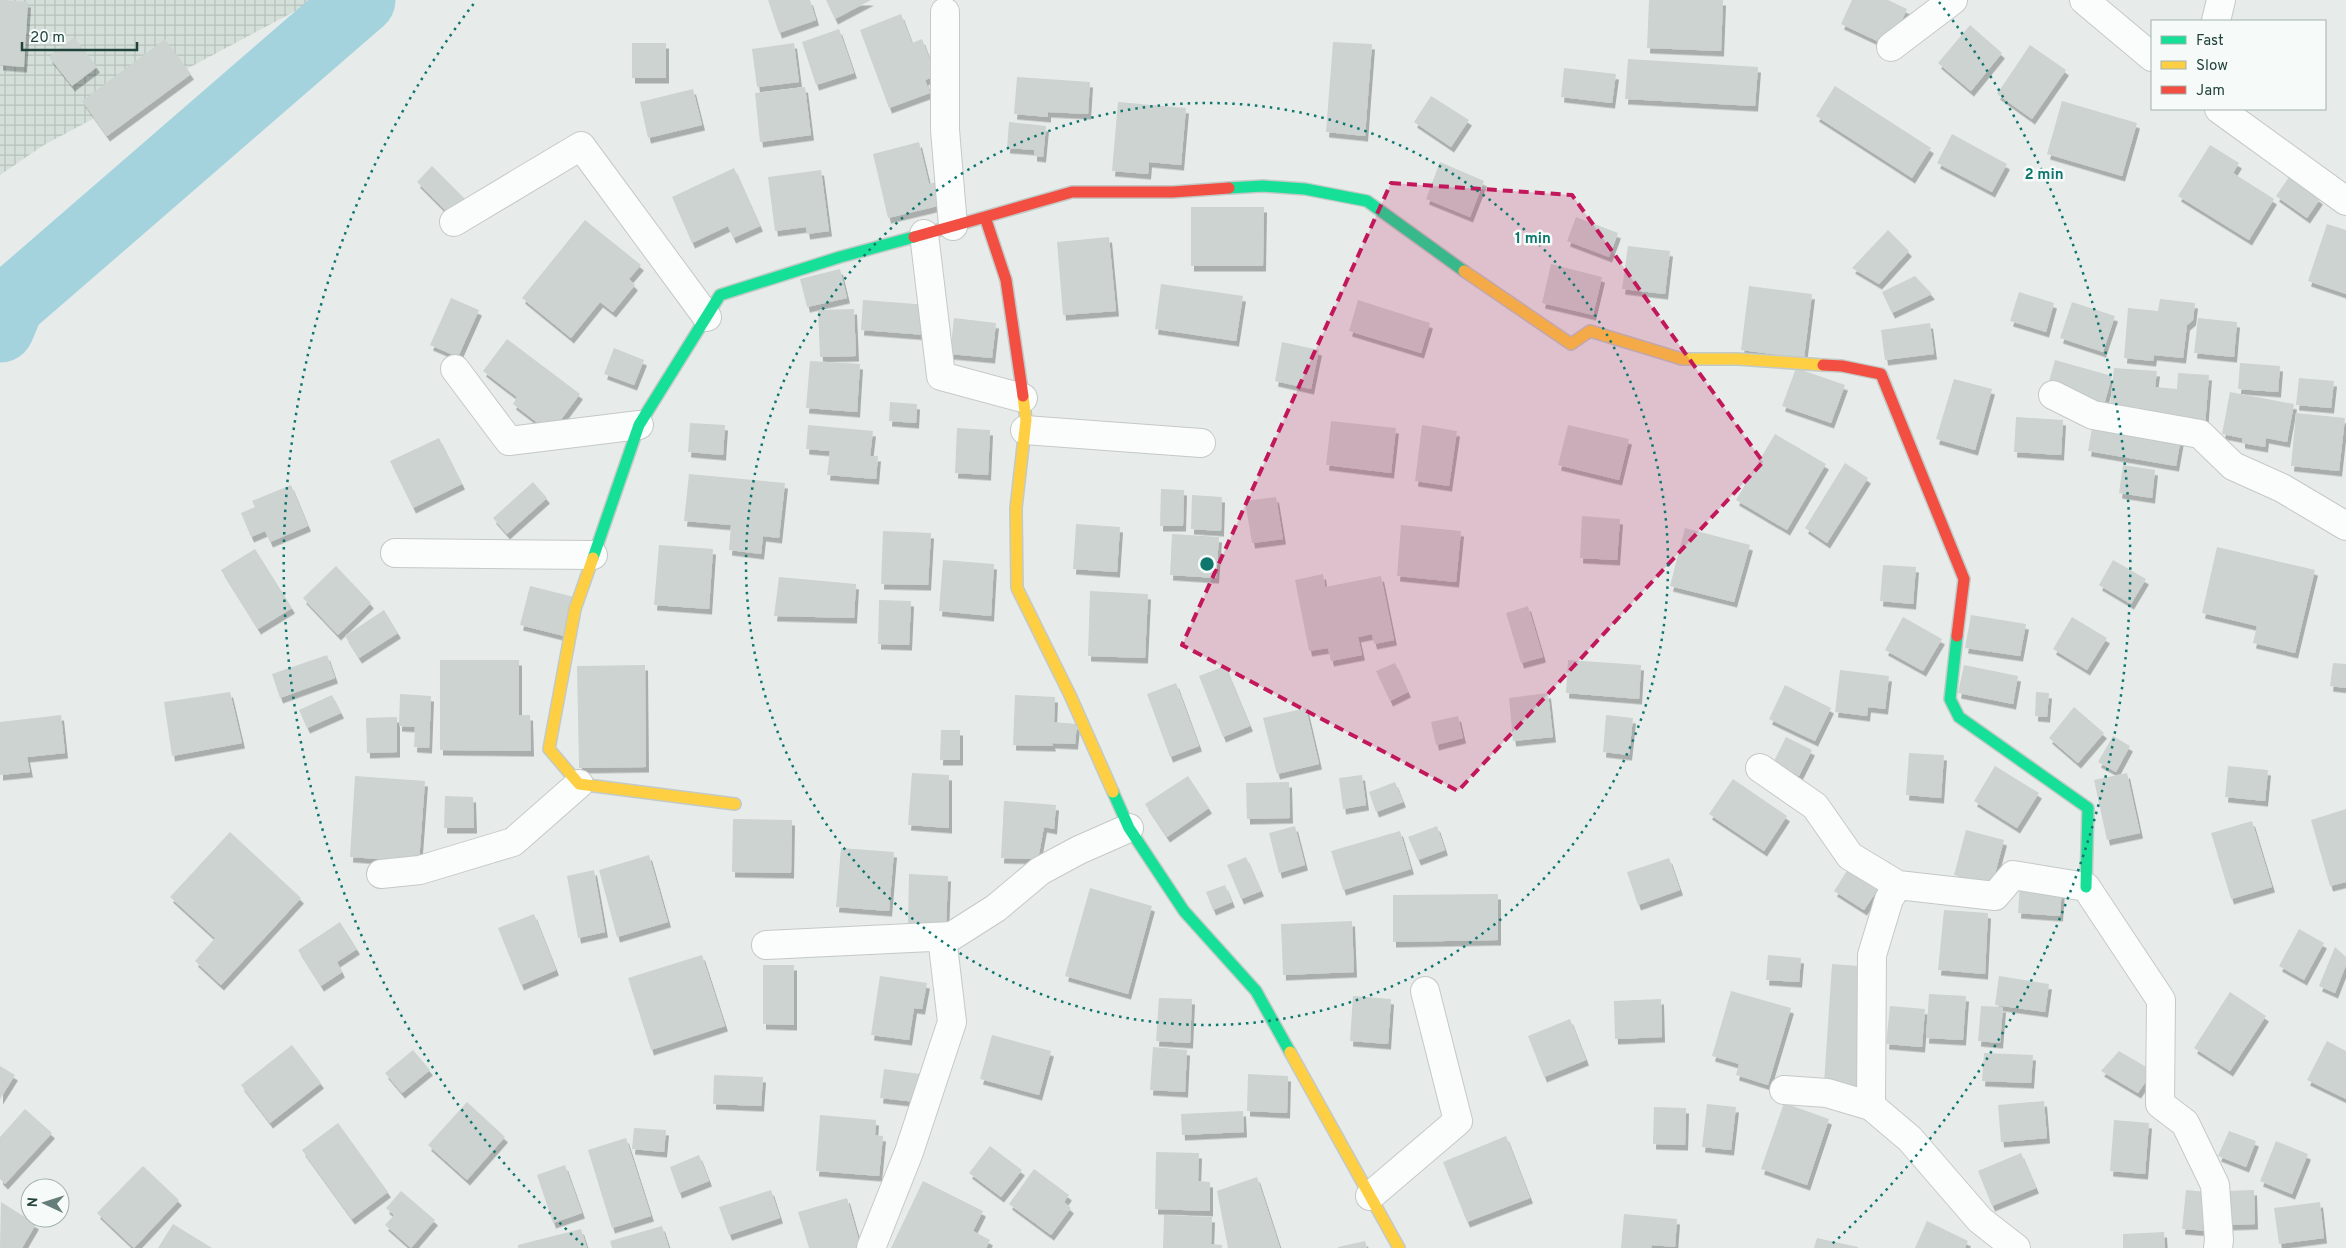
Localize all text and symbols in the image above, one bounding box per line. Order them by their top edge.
scale bar [22,20,138,52]
legend [2151,20,2326,110]
text: 20 m [30,29,65,48]
text: Fast [2196,32,2224,51]
text: Slow [2196,57,2228,76]
text: Jam [2196,82,2225,101]
text: 2 min [2024,166,2064,185]
text: 1 min [1515,230,1551,249]
centre of rings [1198,555,1216,573]
north arrow [20,1178,70,1228]
text: N [25,1197,42,1208]

